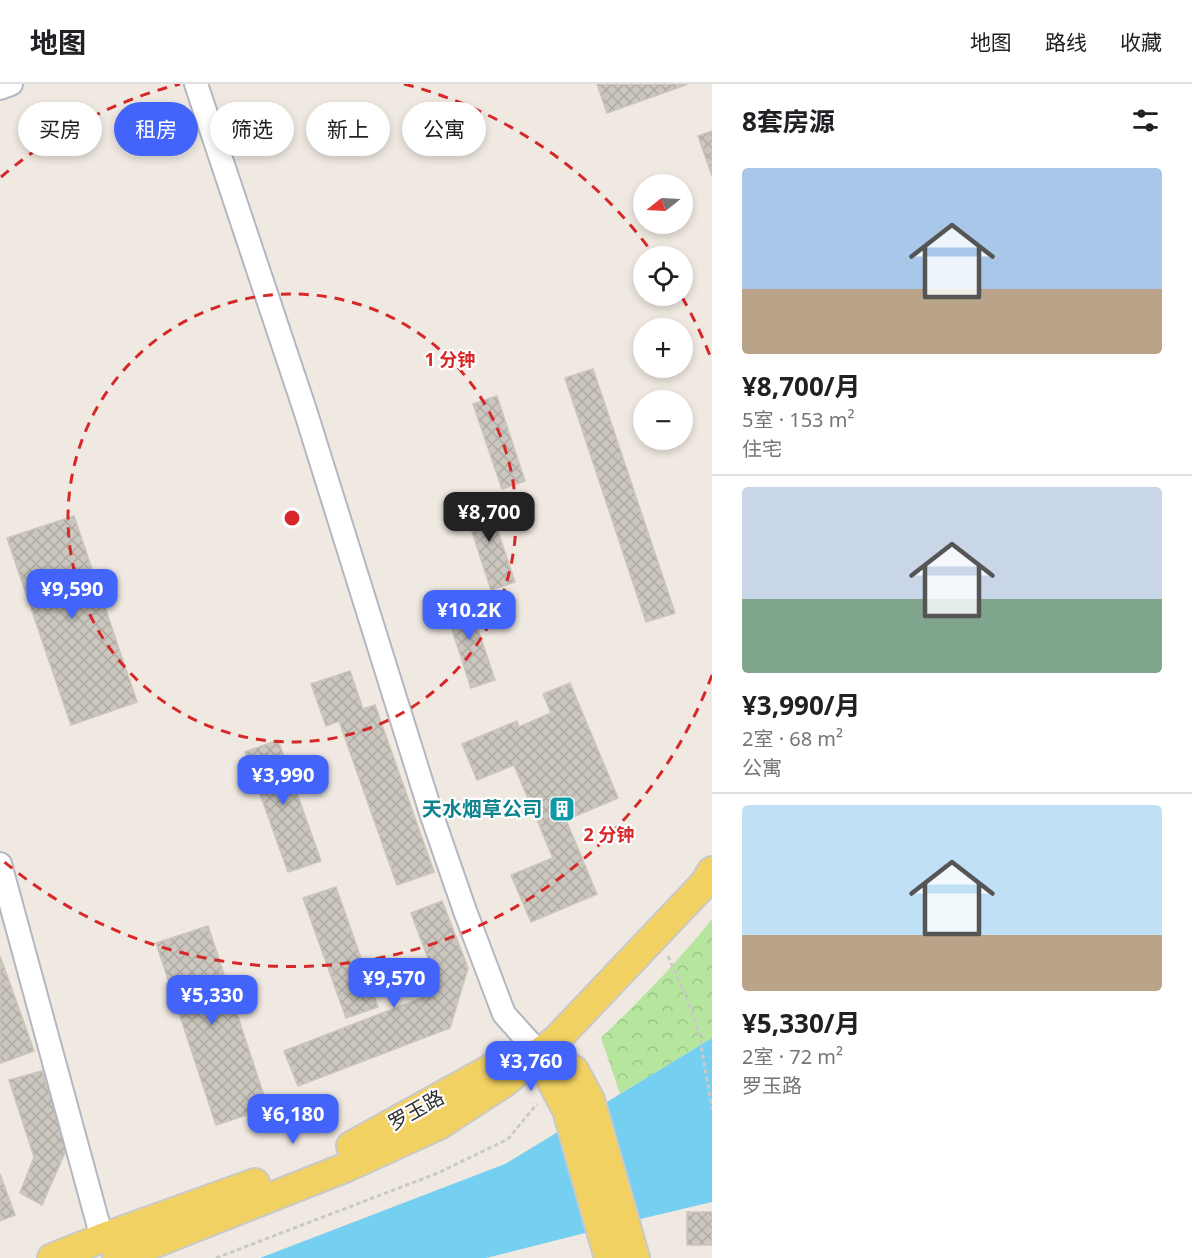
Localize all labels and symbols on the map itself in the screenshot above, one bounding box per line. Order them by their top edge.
north arrow [633,174,693,234]
text: 1 分钟 [425,347,475,371]
pin: ¥8,700 [440,492,538,543]
centre of rings [282,508,302,528]
pin: ¥9,590 [23,569,121,620]
pin: ¥10.2K [420,590,518,641]
pin: ¥3,990 [234,755,332,806]
building icon: 天水烟草公司 [547,794,577,824]
place label: 天水烟草公司 [422,795,542,822]
text: 2 分钟 [584,822,634,846]
pin: ¥9,570 [345,958,443,1009]
pin: ¥5,330 [163,975,261,1026]
pin: ¥3,760 [482,1041,580,1092]
street label: 罗玉路 [383,1083,449,1136]
pin: ¥6,180 [244,1094,342,1145]

